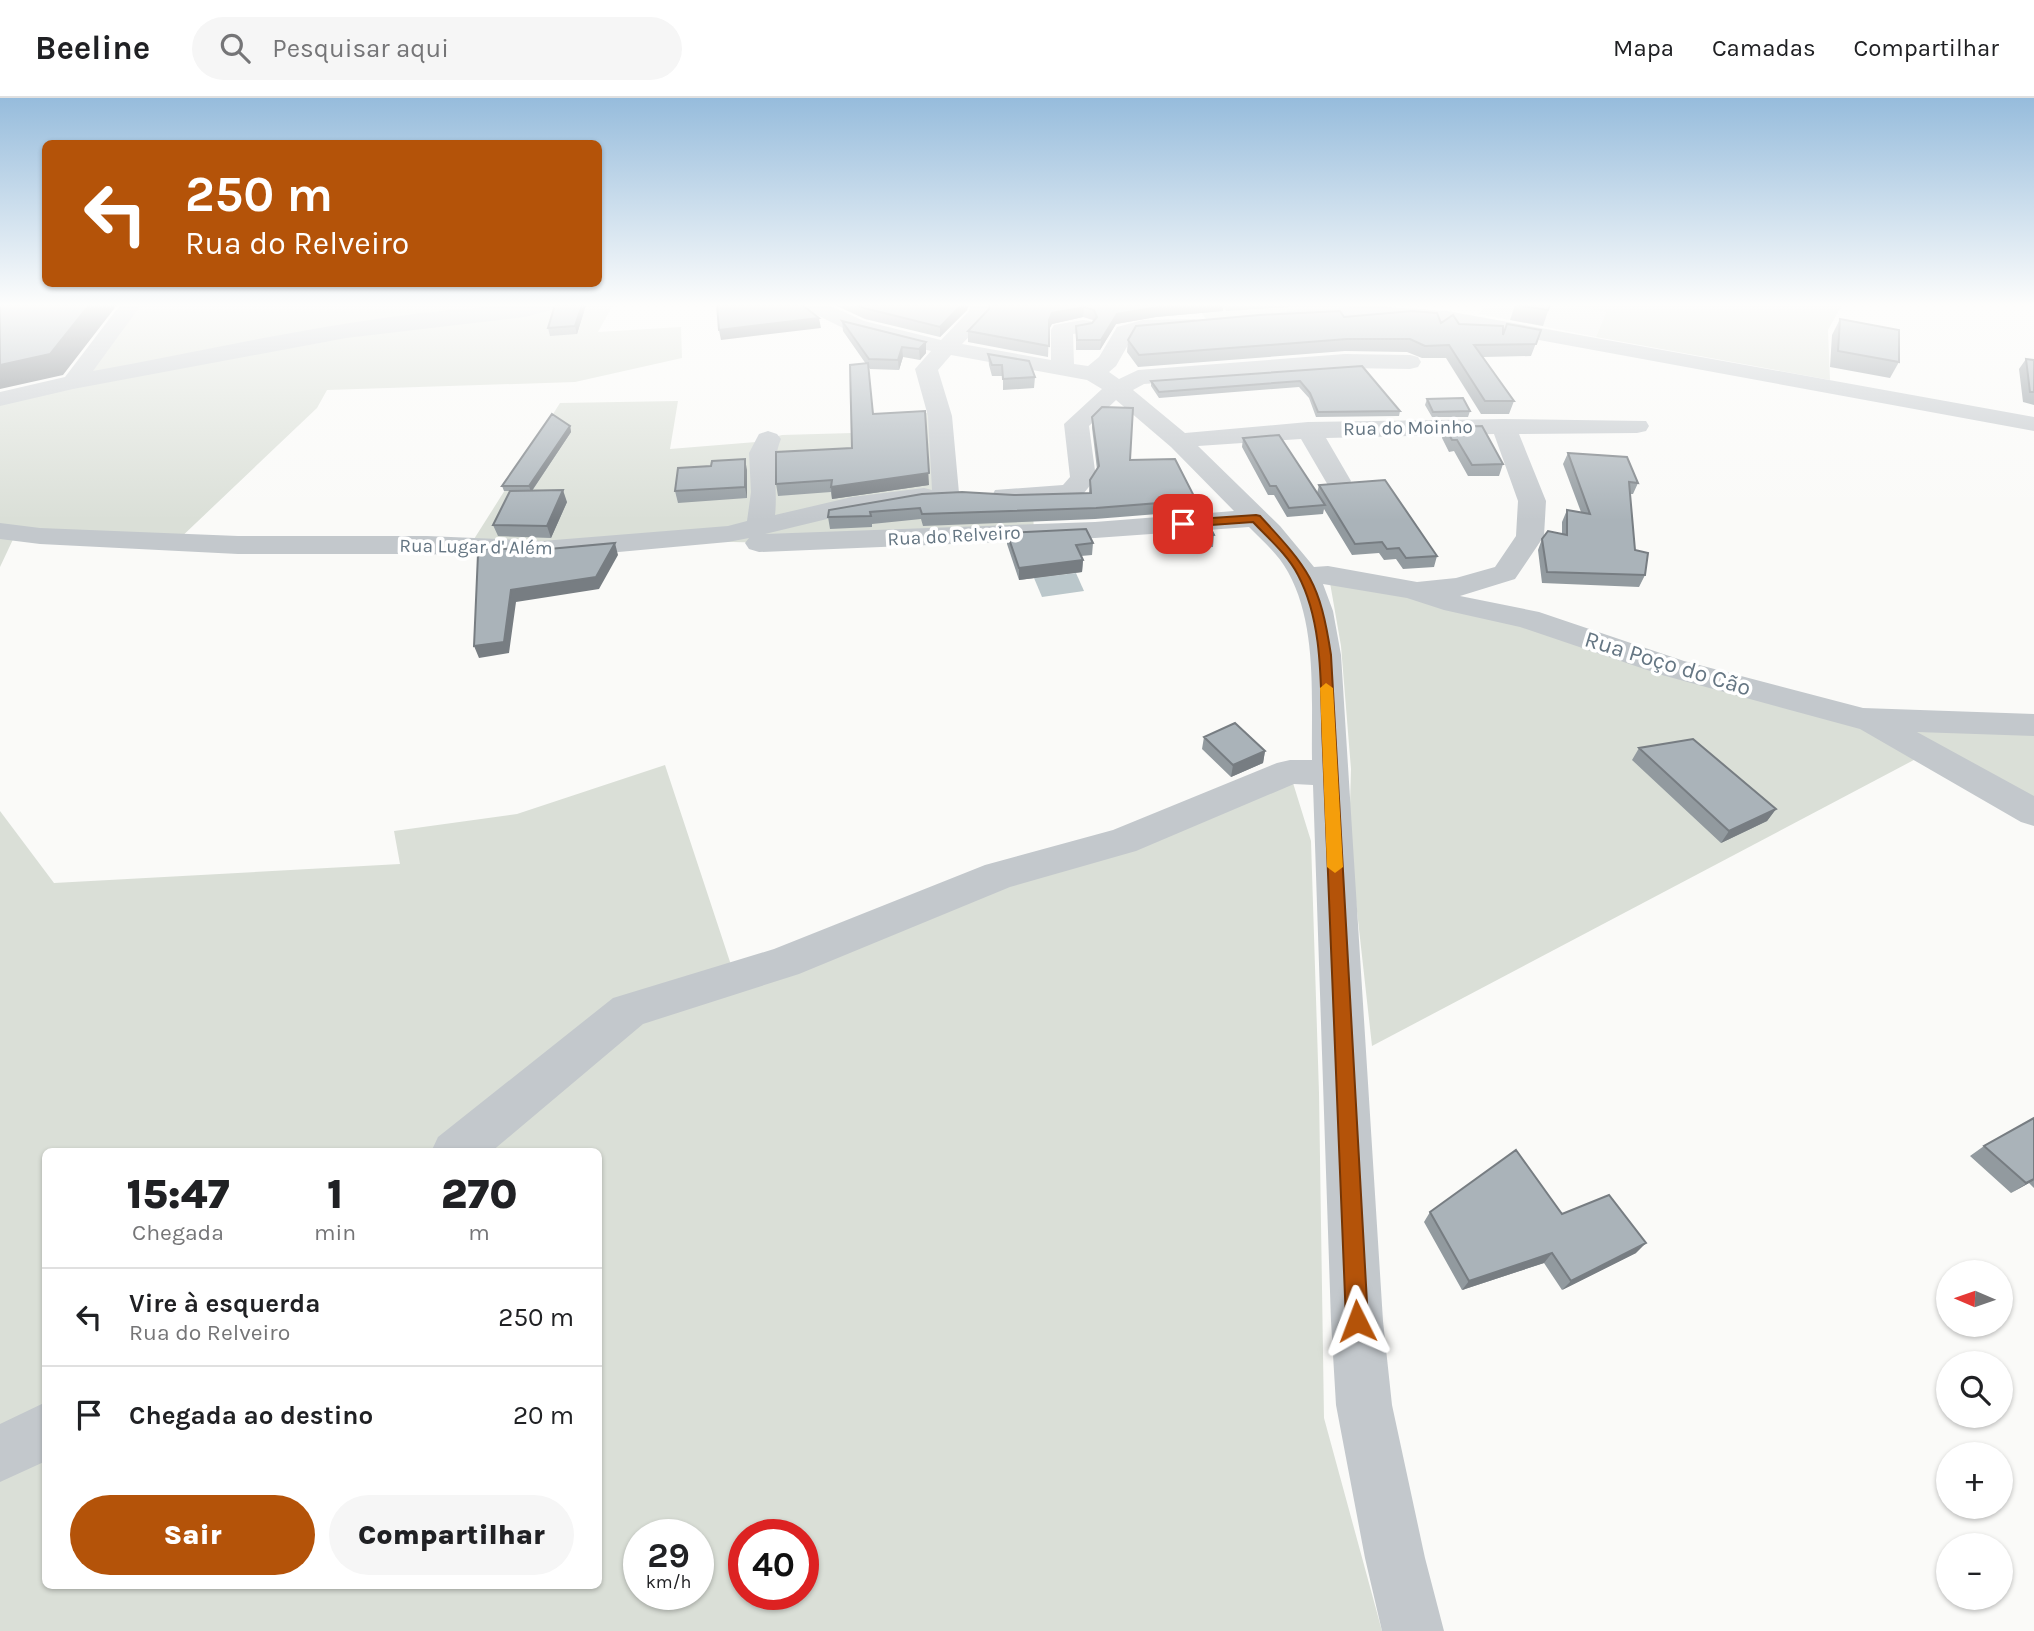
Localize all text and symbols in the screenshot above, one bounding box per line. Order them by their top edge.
search box [192,17,682,80]
text: Beeline [35,29,150,67]
icon: search [216,29,254,67]
text: Pesquisar aqui [272,33,449,64]
text: Mapa [1613,34,1674,62]
text: Camadas [1712,34,1816,62]
text: Compartilhar [1854,34,1999,62]
text: 250 m [185,166,333,223]
icon: left [70,168,161,259]
text: Rua do Relveiro [185,225,409,262]
street label: Rua do Moinho [1343,416,1473,440]
pin [1153,494,1213,554]
icon: arrive [1164,505,1202,543]
street label: Rua do Relveiro [887,522,1021,550]
street label: Rua Lugar d' Além [399,535,553,559]
street label: Rua Poço do Cão [1582,625,1754,702]
text: 15:47 [126,1169,230,1219]
text: 1 [327,1169,343,1219]
text: 270 [441,1169,518,1219]
text: Chegada [132,1219,224,1246]
text: min [314,1219,356,1246]
text: m [468,1219,490,1246]
north arrow [1936,1260,2012,1337]
map controls [1936,1260,2013,1610]
position arrow [1320,1284,1394,1358]
text: Vire à esquerda [129,1288,320,1319]
icon: left [70,1298,108,1336]
text: 250 m [498,1302,574,1333]
text: Rua do Relveiro [129,1319,290,1346]
button: search [1936,1351,2013,1428]
icon: arrive [70,1396,108,1434]
text: Chegada ao destino [129,1400,373,1431]
text: 20 m [513,1400,574,1431]
button: + [1936,1442,2013,1519]
button: Sair [70,1495,315,1575]
button: Compartilhar [329,1495,574,1575]
speed limit sign: 40 [728,1519,819,1610]
button: − [1936,1533,2013,1610]
text: 29 [647,1535,690,1576]
text: km/h [646,1571,691,1593]

